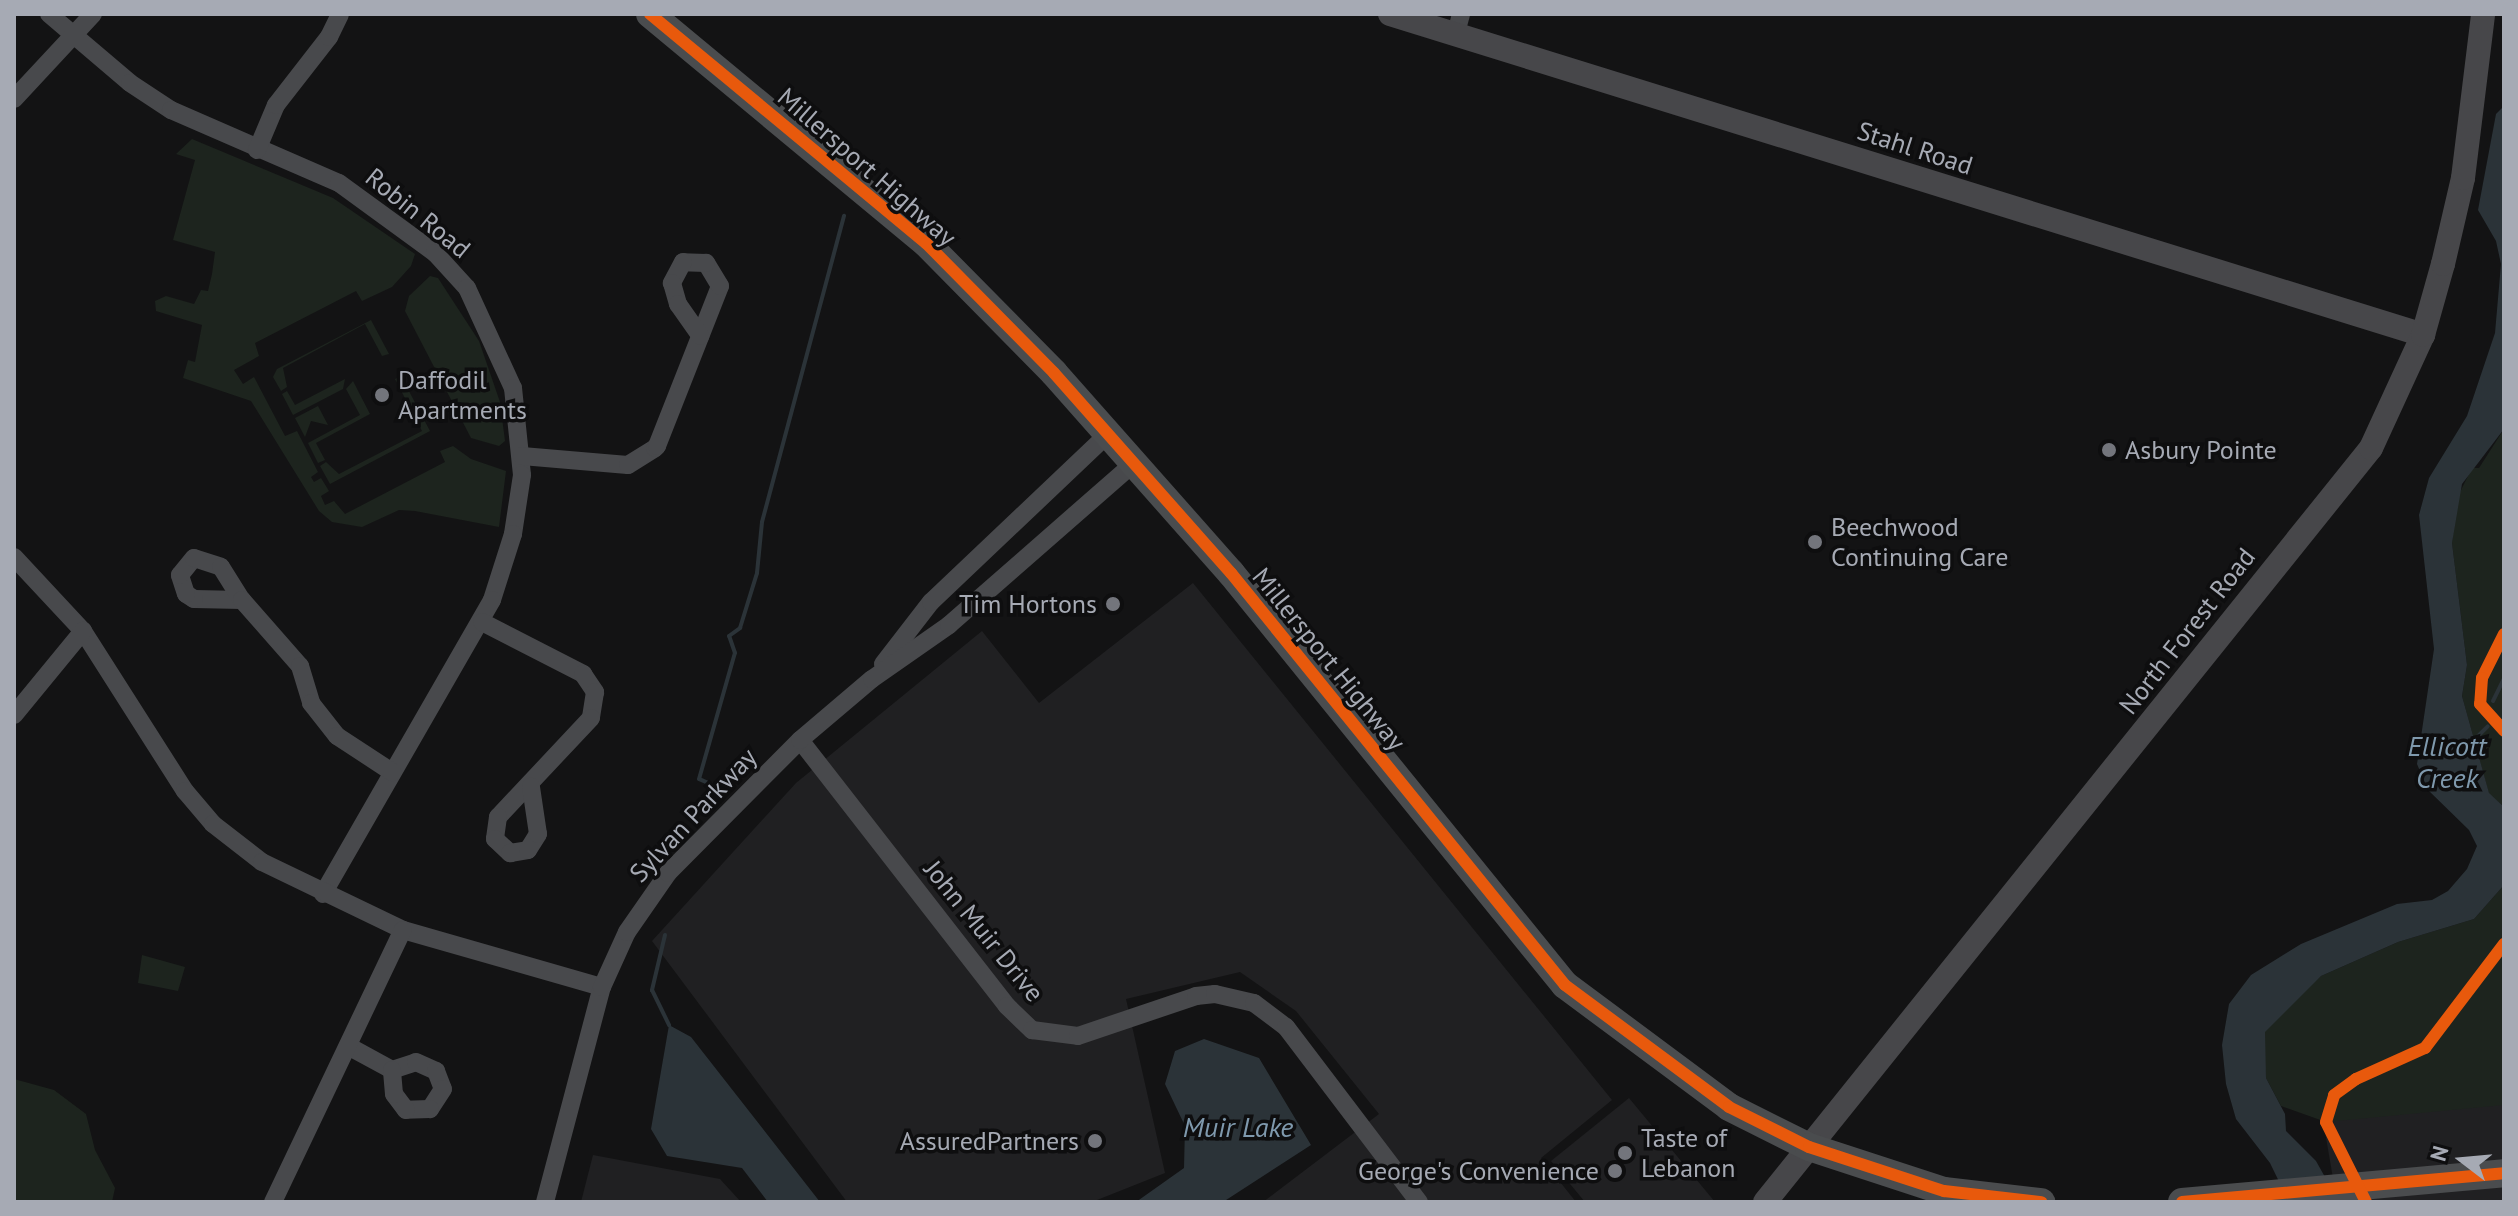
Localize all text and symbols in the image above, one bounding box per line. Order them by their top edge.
street label: Millersport Highway [772,81,962,253]
street label: Stahl Road [1853,115,1977,181]
street label: Robin Road [359,161,477,265]
place label: Daffodil Apartments [398,364,527,426]
marker: Daffodil Apartments [373,386,391,404]
place label: Asbury Pointe [2125,434,2278,466]
marker: Asbury Pointe [2100,441,2118,459]
place label: Beechwood Continuing Care [1831,511,2009,572]
marker: Beechwood Continuing Care [1806,533,1824,551]
street label: North Forest Road [2112,542,2262,720]
street label: Millersport Highway [1246,561,1412,757]
place label: Tim Hortons [959,588,1097,620]
marker: Tim Hortons [1104,595,1122,613]
water label: Ellicott Creek [2407,729,2487,795]
street label: Sylvan Parkway [623,741,763,889]
street label: John Muir Drive [918,854,1050,1008]
water label: Muir Lake [1183,1110,1293,1144]
north arrow [2422,1120,2502,1200]
place label: Taste of Lebanon [1641,1122,1735,1184]
place label: AssuredPartners [900,1125,1079,1157]
marker: AssuredPartners [1086,1132,1104,1150]
text: N [2423,1143,2454,1164]
marker: Taste of Lebanon [1616,1144,1634,1162]
place label: George's Convenience [1358,1155,1599,1187]
marker: George's Convenience [1606,1162,1624,1180]

